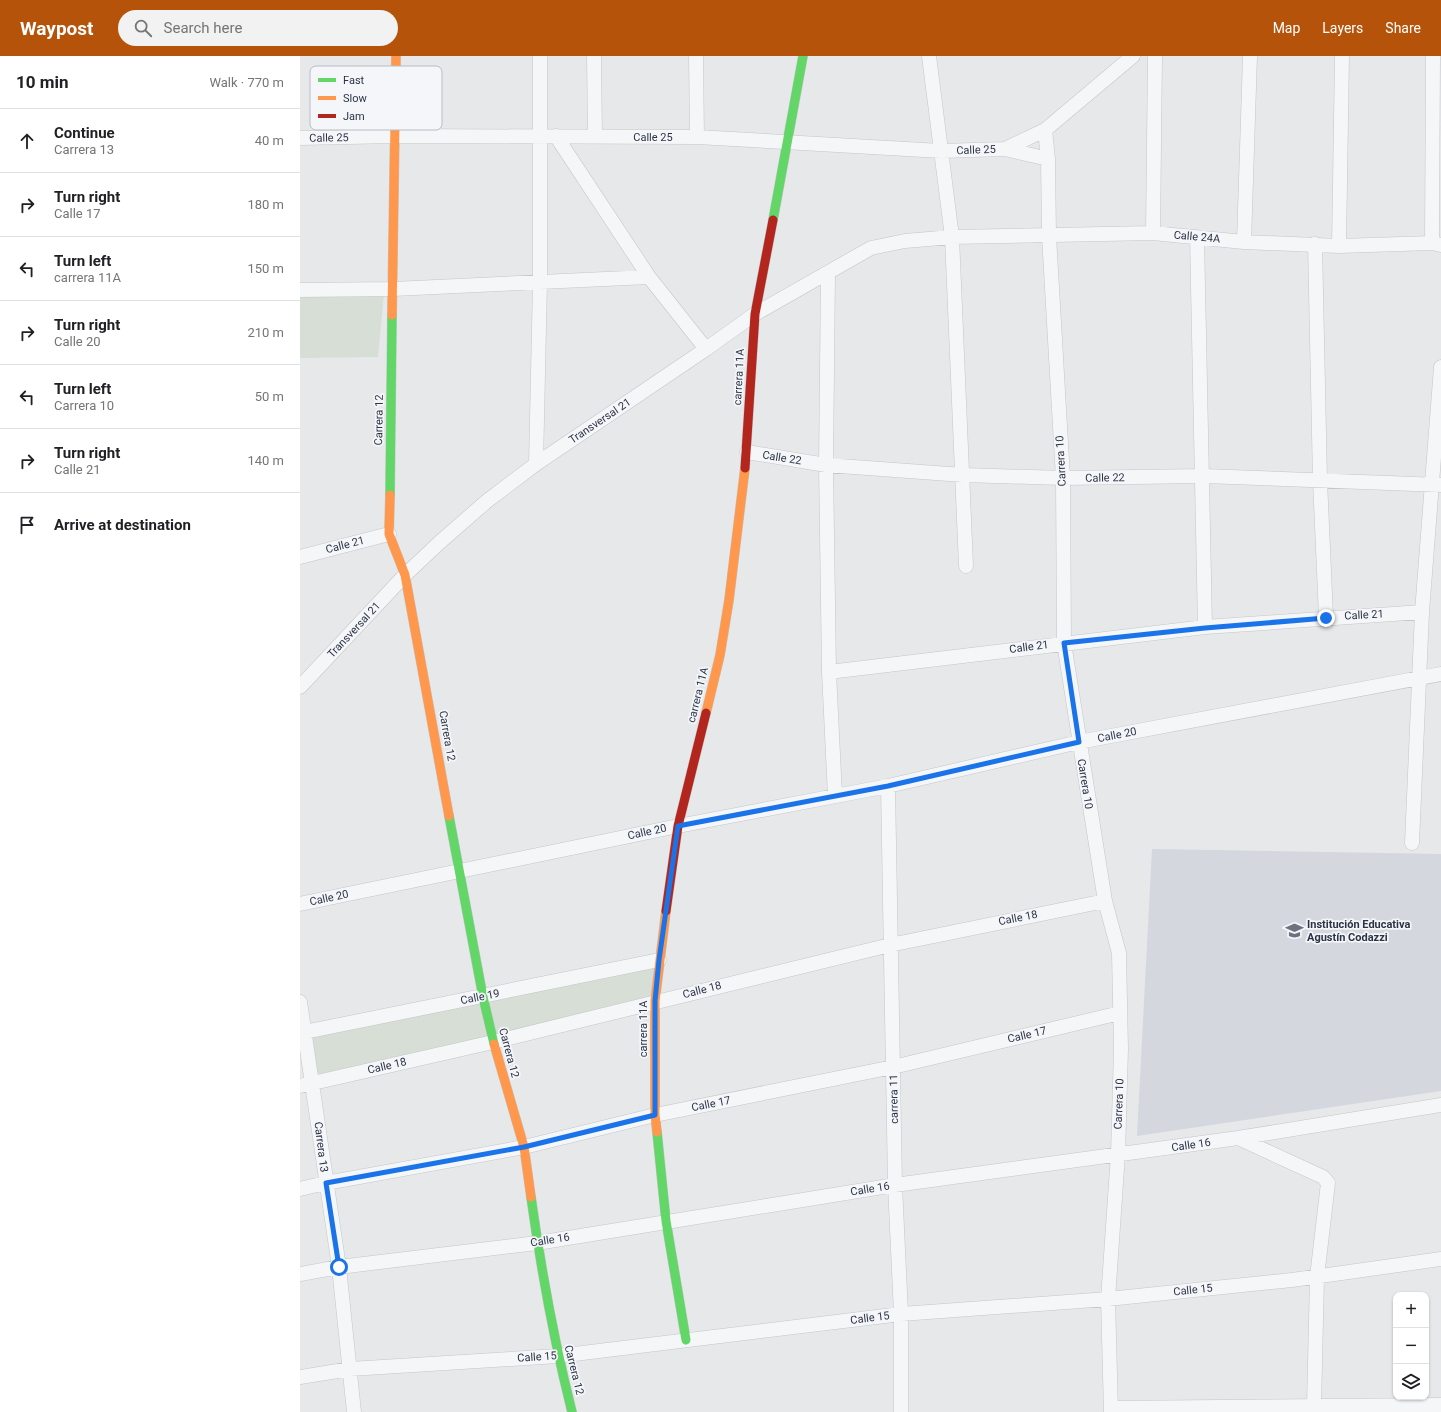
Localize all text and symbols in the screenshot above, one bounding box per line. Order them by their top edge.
search box [118,10,398,46]
text: Waypost [20,17,94,40]
icon: search [132,17,154,39]
text: Search here [164,19,242,37]
text: Map [1273,20,1300,36]
text: Layers [1322,20,1363,36]
text: Share [1385,20,1421,36]
legend [310,66,442,130]
text: 10 min [16,72,69,92]
text: Fast [343,74,365,87]
text: Walk · 770 m [209,75,284,90]
text: Slow [343,92,367,105]
text: Jam [343,110,365,123]
text: Continue [54,124,115,142]
icon: ahead [16,130,38,152]
street label: Calle 25 [309,131,349,145]
street label: Calle 25 [633,131,673,144]
text: 40 m [255,133,284,148]
text: Carrera 13 [54,142,114,157]
street label: Calle 25 [956,143,996,157]
text: Turn right [54,188,120,206]
icon: right [16,194,38,216]
text: 180 m [247,197,284,212]
text: Calle 17 [54,206,101,221]
street label: Calle 24A [1173,228,1222,246]
text: Turn left [54,252,111,270]
icon: left [16,258,38,280]
text: 150 m [247,261,284,276]
text: carrera 11A [54,270,121,285]
text: Turn right [54,316,120,334]
icon: right [16,322,38,344]
text: 210 m [247,325,284,340]
text: Calle 20 [54,334,101,349]
street label: carrera 11A [731,348,747,406]
text: Turn left [54,380,111,398]
icon: left [16,386,38,408]
text: 50 m [255,389,284,404]
street label: Carrera 12 [372,394,386,446]
street label: Transversal 21 [567,396,633,446]
text: Carrera 10 [54,398,114,413]
street label: Carrera 10 [1053,435,1069,487]
text: Turn right [54,444,120,462]
street label: Calle 22 [762,448,802,468]
icon: right [16,450,38,472]
text: 140 m [247,453,284,468]
text: Calle 21 [54,462,101,477]
street label: Calle 22 [1085,471,1125,485]
icon: arrive [16,514,38,536]
text: Arrive at destination [54,516,191,534]
street label: Calle 21 [324,534,366,556]
street label: Transversal 21 [325,599,383,661]
street label: Calle 21 [1344,607,1384,623]
route end [1317,609,1335,627]
street label: Calle 21 [1009,638,1049,656]
street label: carrera 11A [685,665,711,724]
street label: Carrera 12 [436,710,458,762]
street label: Calle 20 [1096,725,1138,745]
street label: Carrera 10 [1075,758,1095,810]
street label: Calle 20 [626,822,668,842]
street label: Calle 20 [308,888,350,908]
street label: Calle 18 [997,908,1039,928]
place label: Institución Educativa Agustín Codazzi [1307,918,1410,944]
school or university icon: Institución Educativa Agustín Codazzi [1284,920,1304,940]
street label: Calle 18 [681,979,723,1001]
street label: Calle 19 [459,987,501,1007]
street label: carrera 11A [637,1000,650,1057]
street label: Calle 17 [1006,1024,1048,1046]
street label: Carrera 12 [496,1027,522,1079]
street label: Calle 18 [366,1055,408,1077]
street label: carrera 11 [887,1074,901,1124]
street label: Carrera 10 [1112,1078,1126,1130]
street label: Calle 17 [690,1094,732,1114]
street label: Carrera 13 [311,1121,331,1173]
street label: Calle 16 [1171,1136,1211,1154]
street label: Calle 16 [850,1179,890,1199]
street label: Calle 16 [530,1230,570,1250]
route start [330,1258,348,1276]
street label: Calle 15 [1173,1281,1213,1299]
map controls [1393,1292,1429,1400]
button: + [1393,1292,1429,1328]
street label: Calle 15 [850,1309,890,1327]
button: − [1393,1328,1429,1364]
street label: Carrera 12 [562,1344,586,1396]
street label: Calle 15 [517,1349,557,1365]
button: layers [1393,1364,1429,1400]

